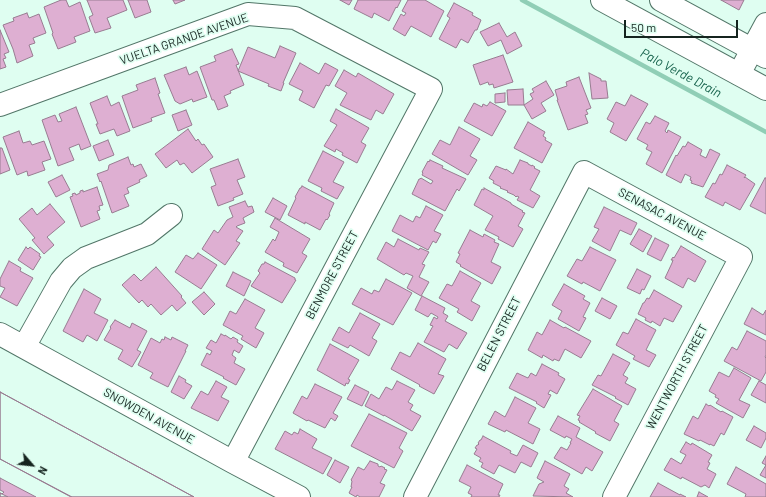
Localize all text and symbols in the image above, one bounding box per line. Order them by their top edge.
street label: VUELTA GRANDE AVENUE [118,10,250,68]
scale bar [626,12,740,38]
text: 50 m [631,20,656,34]
water label: Palo Verde Drain [638,45,724,101]
street label: SENASAC AVENUE [616,185,708,243]
street label: BENMORE STREET [303,228,361,322]
street label: BELEN STREET [474,294,524,374]
street label: WENTWORTH STREET [643,322,711,432]
street label: SNOWDEN AVENUE [101,385,197,447]
north arrow [12,445,52,485]
text: N [36,465,50,477]

